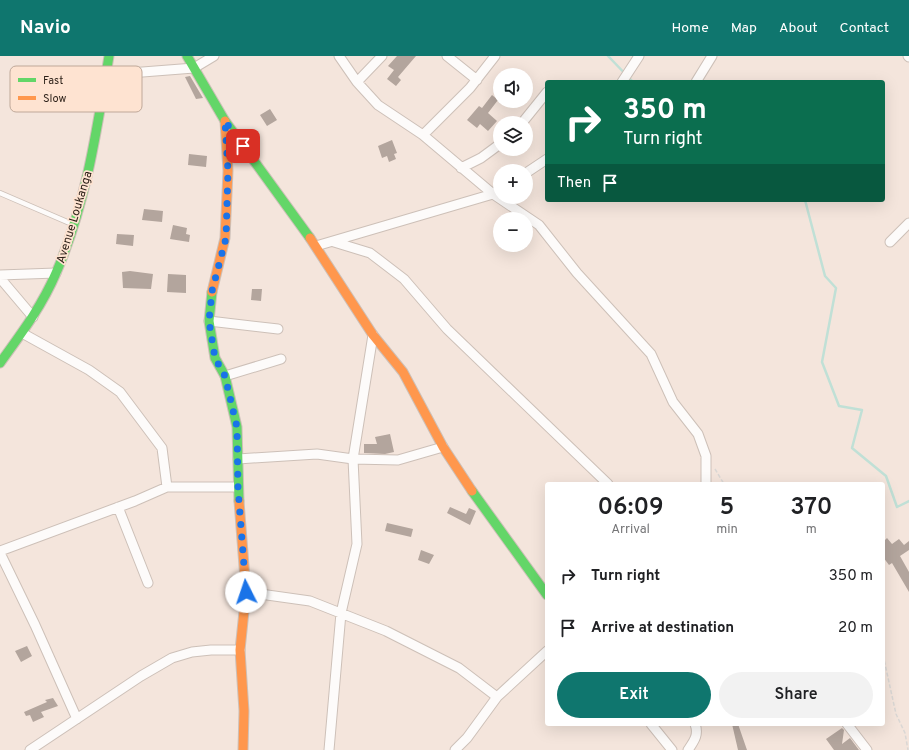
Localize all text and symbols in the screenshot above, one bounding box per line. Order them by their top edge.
text: Navio [20,16,71,40]
text: Home [672,20,709,37]
text: Map [731,20,757,37]
text: About [779,20,818,37]
text: Contact [840,20,889,37]
legend [10,66,142,112]
map controls [493,68,533,252]
button: sound [493,68,533,108]
text: Fast [43,74,63,88]
text: Slow [43,92,66,106]
text: 350 m [623,93,707,129]
icon: right [557,96,609,148]
button: layers [493,116,533,156]
text: Turn right [623,128,703,151]
pin [226,129,260,163]
icon: arrive [232,135,254,157]
button: + [493,164,533,204]
street label: Avenue Loukanga [53,169,97,265]
icon: arrive [599,172,621,194]
text: Then [557,174,591,193]
button: − [493,212,533,252]
text: 06:09 [597,493,664,523]
text: 5 [720,493,734,523]
text: 370 [790,493,833,523]
text: Arrival [611,522,650,538]
text: min [716,522,738,538]
text: m [806,522,817,538]
icon: right [557,565,579,587]
text: Turn right [591,567,660,586]
text: 350 m [829,567,873,586]
position arrow [225,571,267,613]
icon: arrive [557,617,579,639]
text: Arrive at destination [591,619,734,638]
text: 20 m [838,619,873,638]
button: Exit [557,672,711,718]
button: Share [719,672,873,718]

